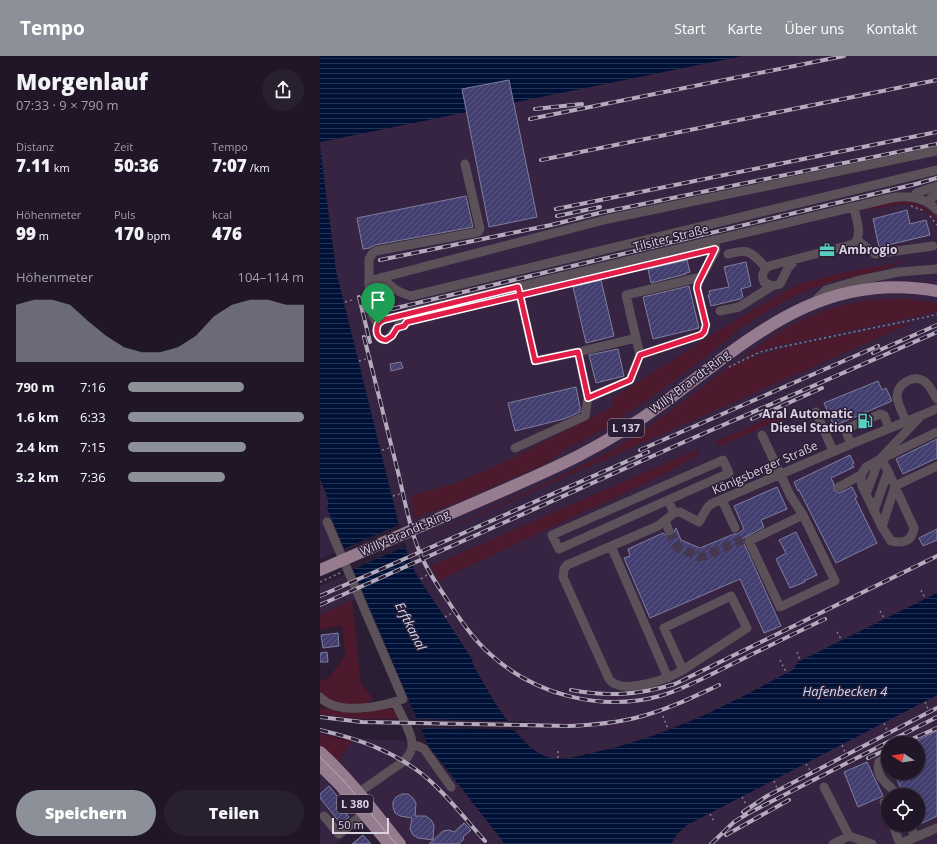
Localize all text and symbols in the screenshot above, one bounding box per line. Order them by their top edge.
text: Tempo [20,15,85,41]
text: Start [674,19,706,38]
text: Karte [728,19,762,38]
text: Über uns [784,19,844,38]
text: Kontakt [866,19,917,38]
text: Morgenlauf [16,66,148,96]
button: share [262,69,304,111]
text: 07:33 · 9 × 790 m [16,96,119,114]
text: Distanz [16,139,54,154]
text: Zeit [114,139,133,154]
text: Tempo [212,139,248,154]
text: 7.11 [16,154,51,177]
text: 50:36 [114,154,159,177]
text: 7:07 [212,154,247,177]
text: km [51,160,70,175]
text: /km [247,160,270,175]
text: Höhenmeter [16,207,81,222]
text: Puls [114,207,135,222]
text: kcal [212,207,232,222]
street label: Tilsiter Straße [631,220,711,255]
text: 99 [16,222,36,245]
text: 170 [114,222,144,245]
text: 476 [212,222,242,245]
text: m [36,228,49,243]
text: bpm [144,228,170,243]
office icon: Ambrogio [818,241,836,259]
place label: Ambrogio [839,241,897,258]
text: Höhenmeter [16,268,93,286]
text: 104–114 m [237,268,304,286]
pin [361,283,395,324]
icon: arrive [367,289,389,311]
street label: Willy-Brandt-Ring [646,345,734,417]
text: 790 m [16,378,54,396]
text: 7:16 [80,378,106,396]
place label: Aral Automatic Diesel Station [762,405,853,436]
text: 1.6 km [16,408,59,426]
text: 6:33 [80,408,106,426]
fuel station icon: Aral Automatic Diesel Station [856,412,874,430]
road number: L 137 [608,419,644,437]
street label: Königsberger Straße [709,436,821,499]
text: 2.4 km [16,438,59,456]
text: 7:15 [80,438,106,456]
text: 3.2 km [16,468,59,486]
text: 7:36 [80,468,106,486]
street label: Willy-Brandt-Ring [357,505,453,560]
water label: Erftkanal [391,599,431,654]
water label: Hafenbecken 4 [803,682,887,700]
north arrow [881,736,925,780]
map controls [881,736,925,832]
button: locate [881,788,925,832]
button: Speichern [16,790,156,836]
button: Teilen [164,790,304,836]
road number: L 380 [337,795,373,813]
scale bar [332,816,389,835]
text: 50 m [338,817,364,832]

